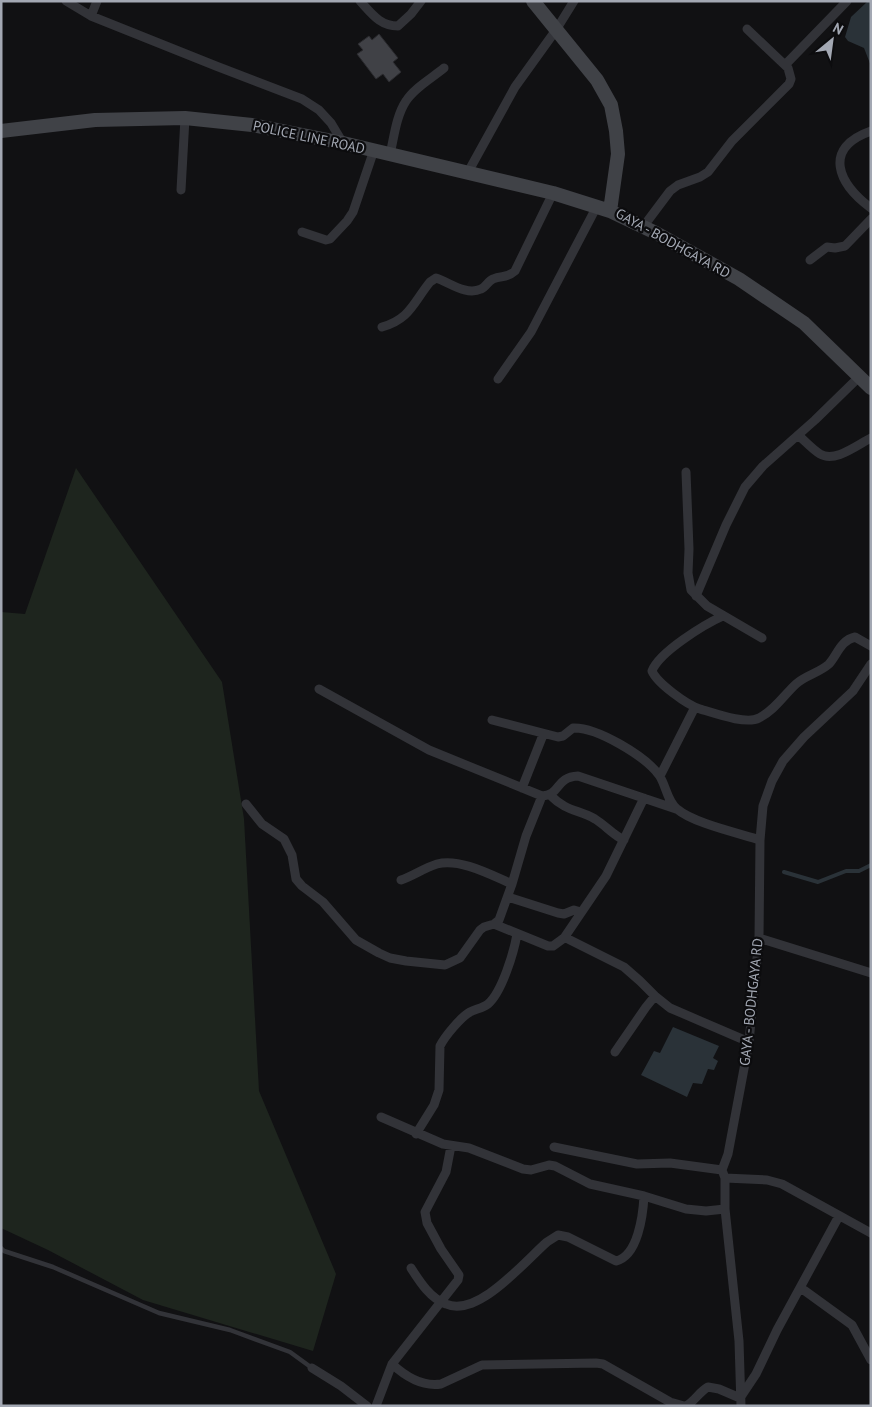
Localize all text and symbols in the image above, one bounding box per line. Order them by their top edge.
north arrow [807,15,857,65]
text: N [830,19,847,39]
street label: POLICE LINE ROAD [251,116,367,158]
street label: GAYA - BODHGAYA RD [612,204,734,282]
street label: GAYA - BODHGAYA RD [735,937,767,1067]

